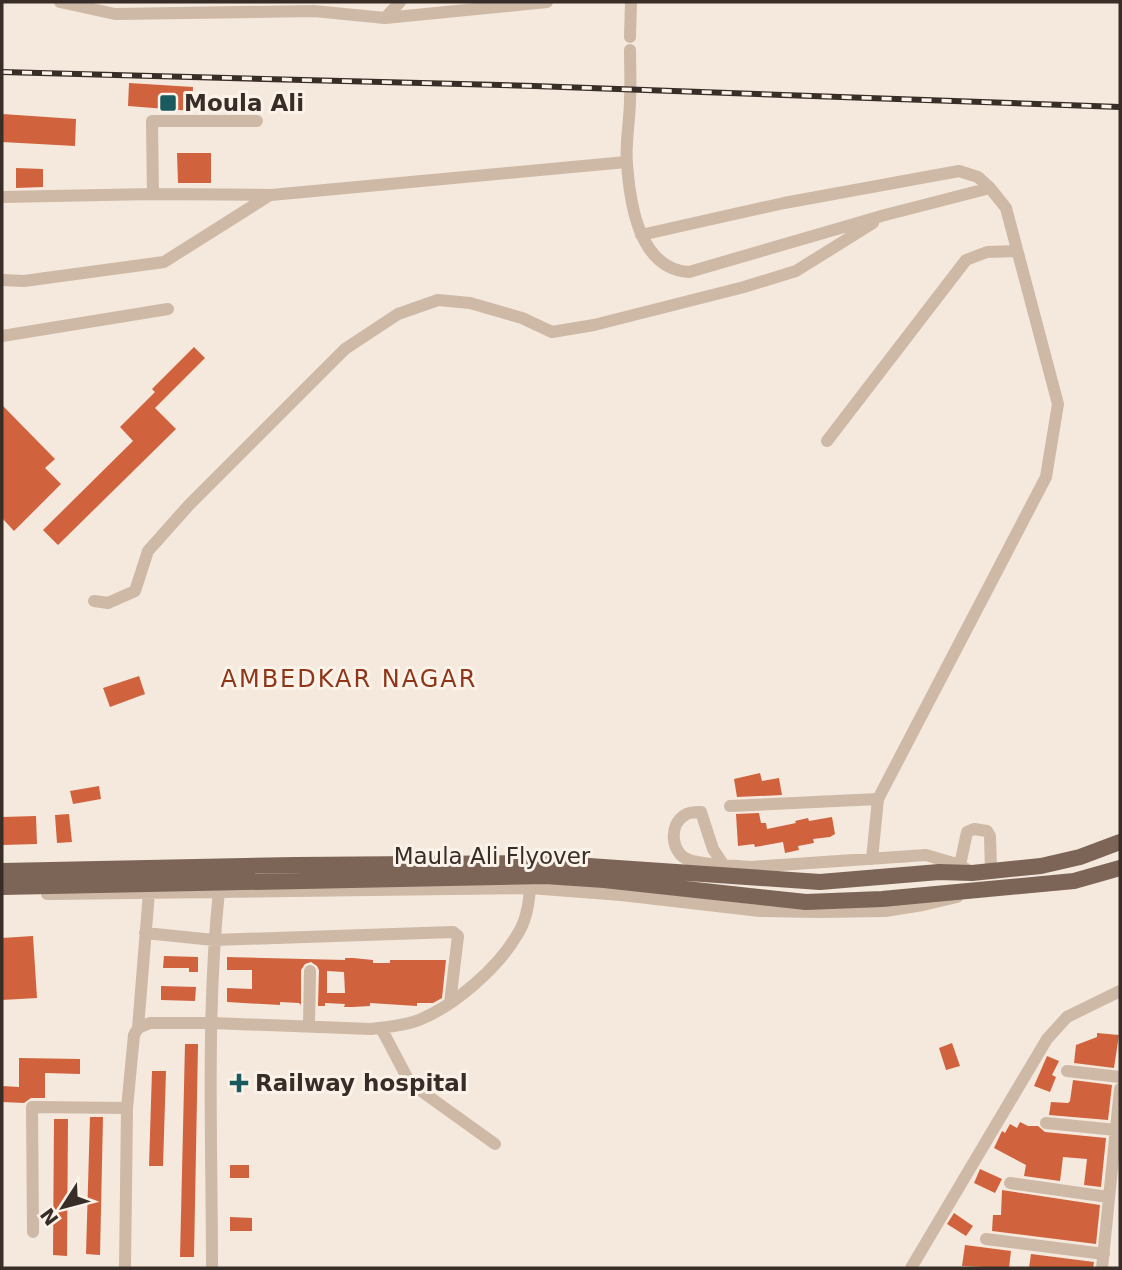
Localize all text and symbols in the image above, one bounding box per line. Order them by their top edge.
place label: Moula Ali [184,90,304,116]
marker: Moula Ali [158,93,178,113]
district label: AMBEDKAR NAGAR [221,665,477,693]
street label: Maula Ali Flyover [394,843,591,869]
place label: Railway hospital [255,1070,468,1096]
marker: Railway hospital [229,1073,249,1093]
north arrow [28,1172,98,1242]
text: N [36,1204,63,1230]

